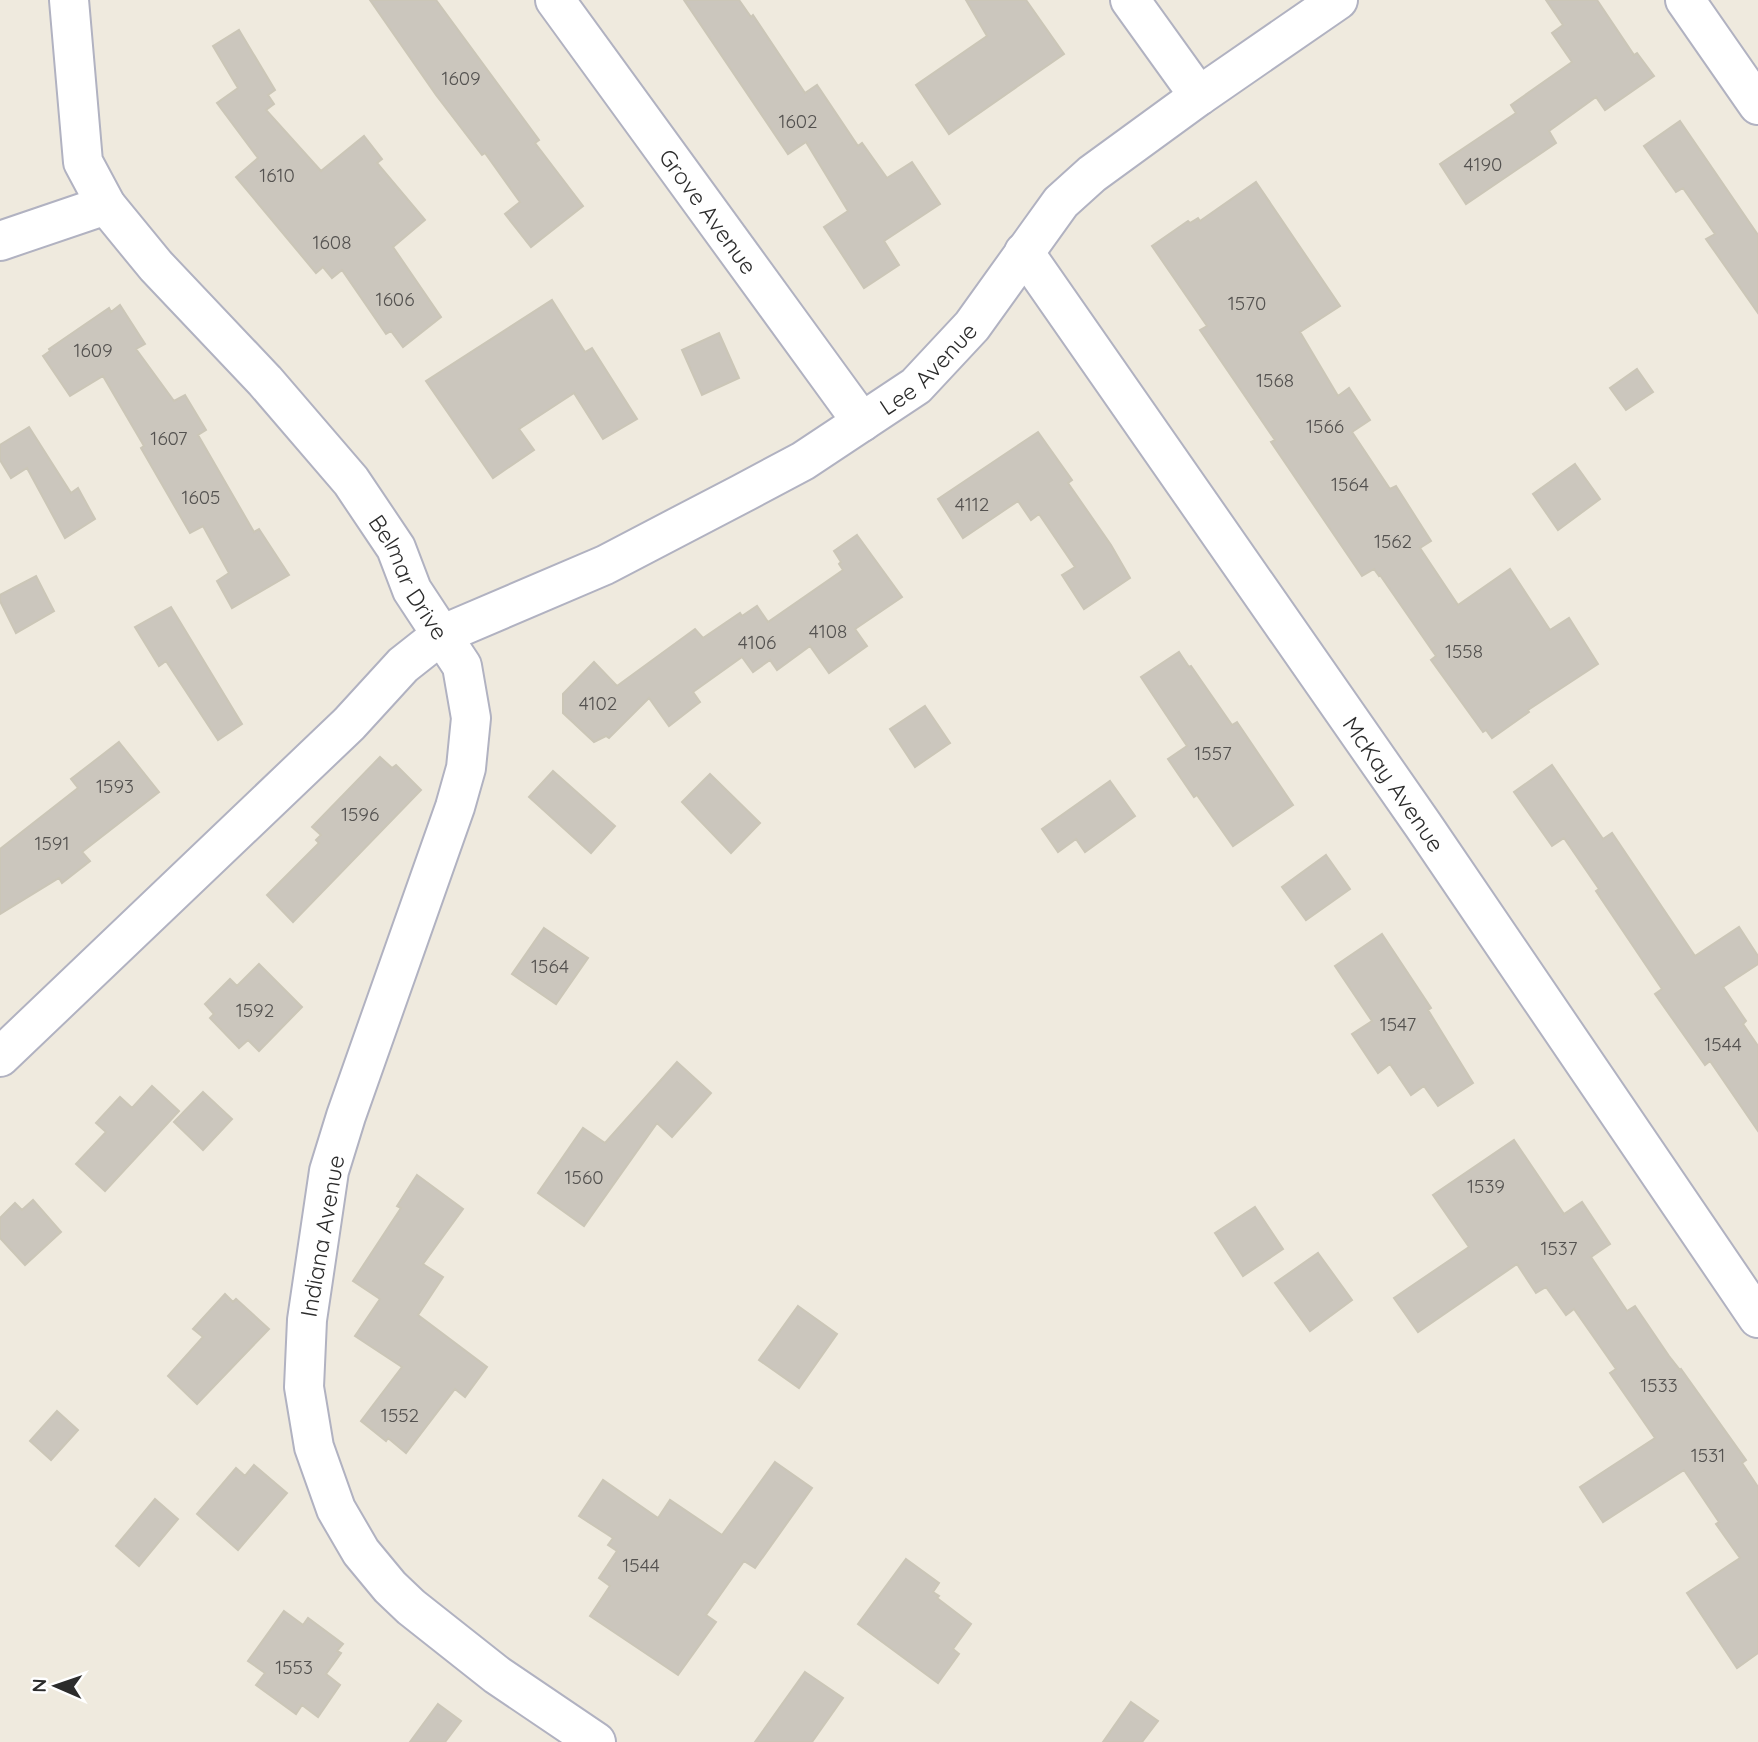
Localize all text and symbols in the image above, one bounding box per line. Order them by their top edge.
house number: 1609 [441,66,481,90]
house number: 1602 [778,109,818,133]
street label: Grove Avenue [653,143,764,280]
house number: 4190 [1464,152,1502,176]
house number: 1610 [259,163,295,187]
house number: 1608 [313,230,351,254]
house number: 1606 [376,287,414,311]
house number: 1570 [1228,291,1266,315]
street label: Lee Avenue [874,316,983,421]
house number: 1609 [73,338,113,362]
house number: 1568 [1256,368,1294,392]
house number: 1566 [1306,414,1344,438]
house number: 1607 [150,426,188,450]
house number: 1564 [1331,472,1369,496]
house number: 1605 [182,485,220,509]
house number: 4112 [955,492,989,516]
street label: Belmar Drive [363,509,455,645]
house number: 1562 [1374,529,1412,553]
house number: 4108 [809,619,847,643]
house number: 4106 [738,630,776,654]
house number: 1558 [1445,639,1483,663]
house number: 4102 [579,691,617,715]
street label: McKay Avenue [1337,710,1451,857]
house number: 1557 [1194,741,1232,765]
house number: 1593 [96,774,134,798]
house number: 1596 [341,802,379,826]
house number: 1591 [34,831,70,855]
house number: 1564 [531,954,569,978]
house number: 1592 [236,998,274,1022]
house number: 1547 [1380,1012,1417,1036]
house number: 1544 [1704,1032,1742,1056]
street label: Indiana Avenue [293,1153,351,1319]
house number: 1560 [565,1165,603,1189]
house number: 1539 [1467,1174,1505,1198]
house number: 1537 [1540,1236,1578,1260]
house number: 1533 [1640,1373,1678,1397]
house number: 1552 [381,1403,419,1427]
house number: 1531 [1691,1443,1725,1467]
house number: 1544 [622,1553,660,1577]
north arrow [21,1651,91,1721]
house number: 1553 [275,1655,313,1679]
text: N [27,1678,51,1693]

